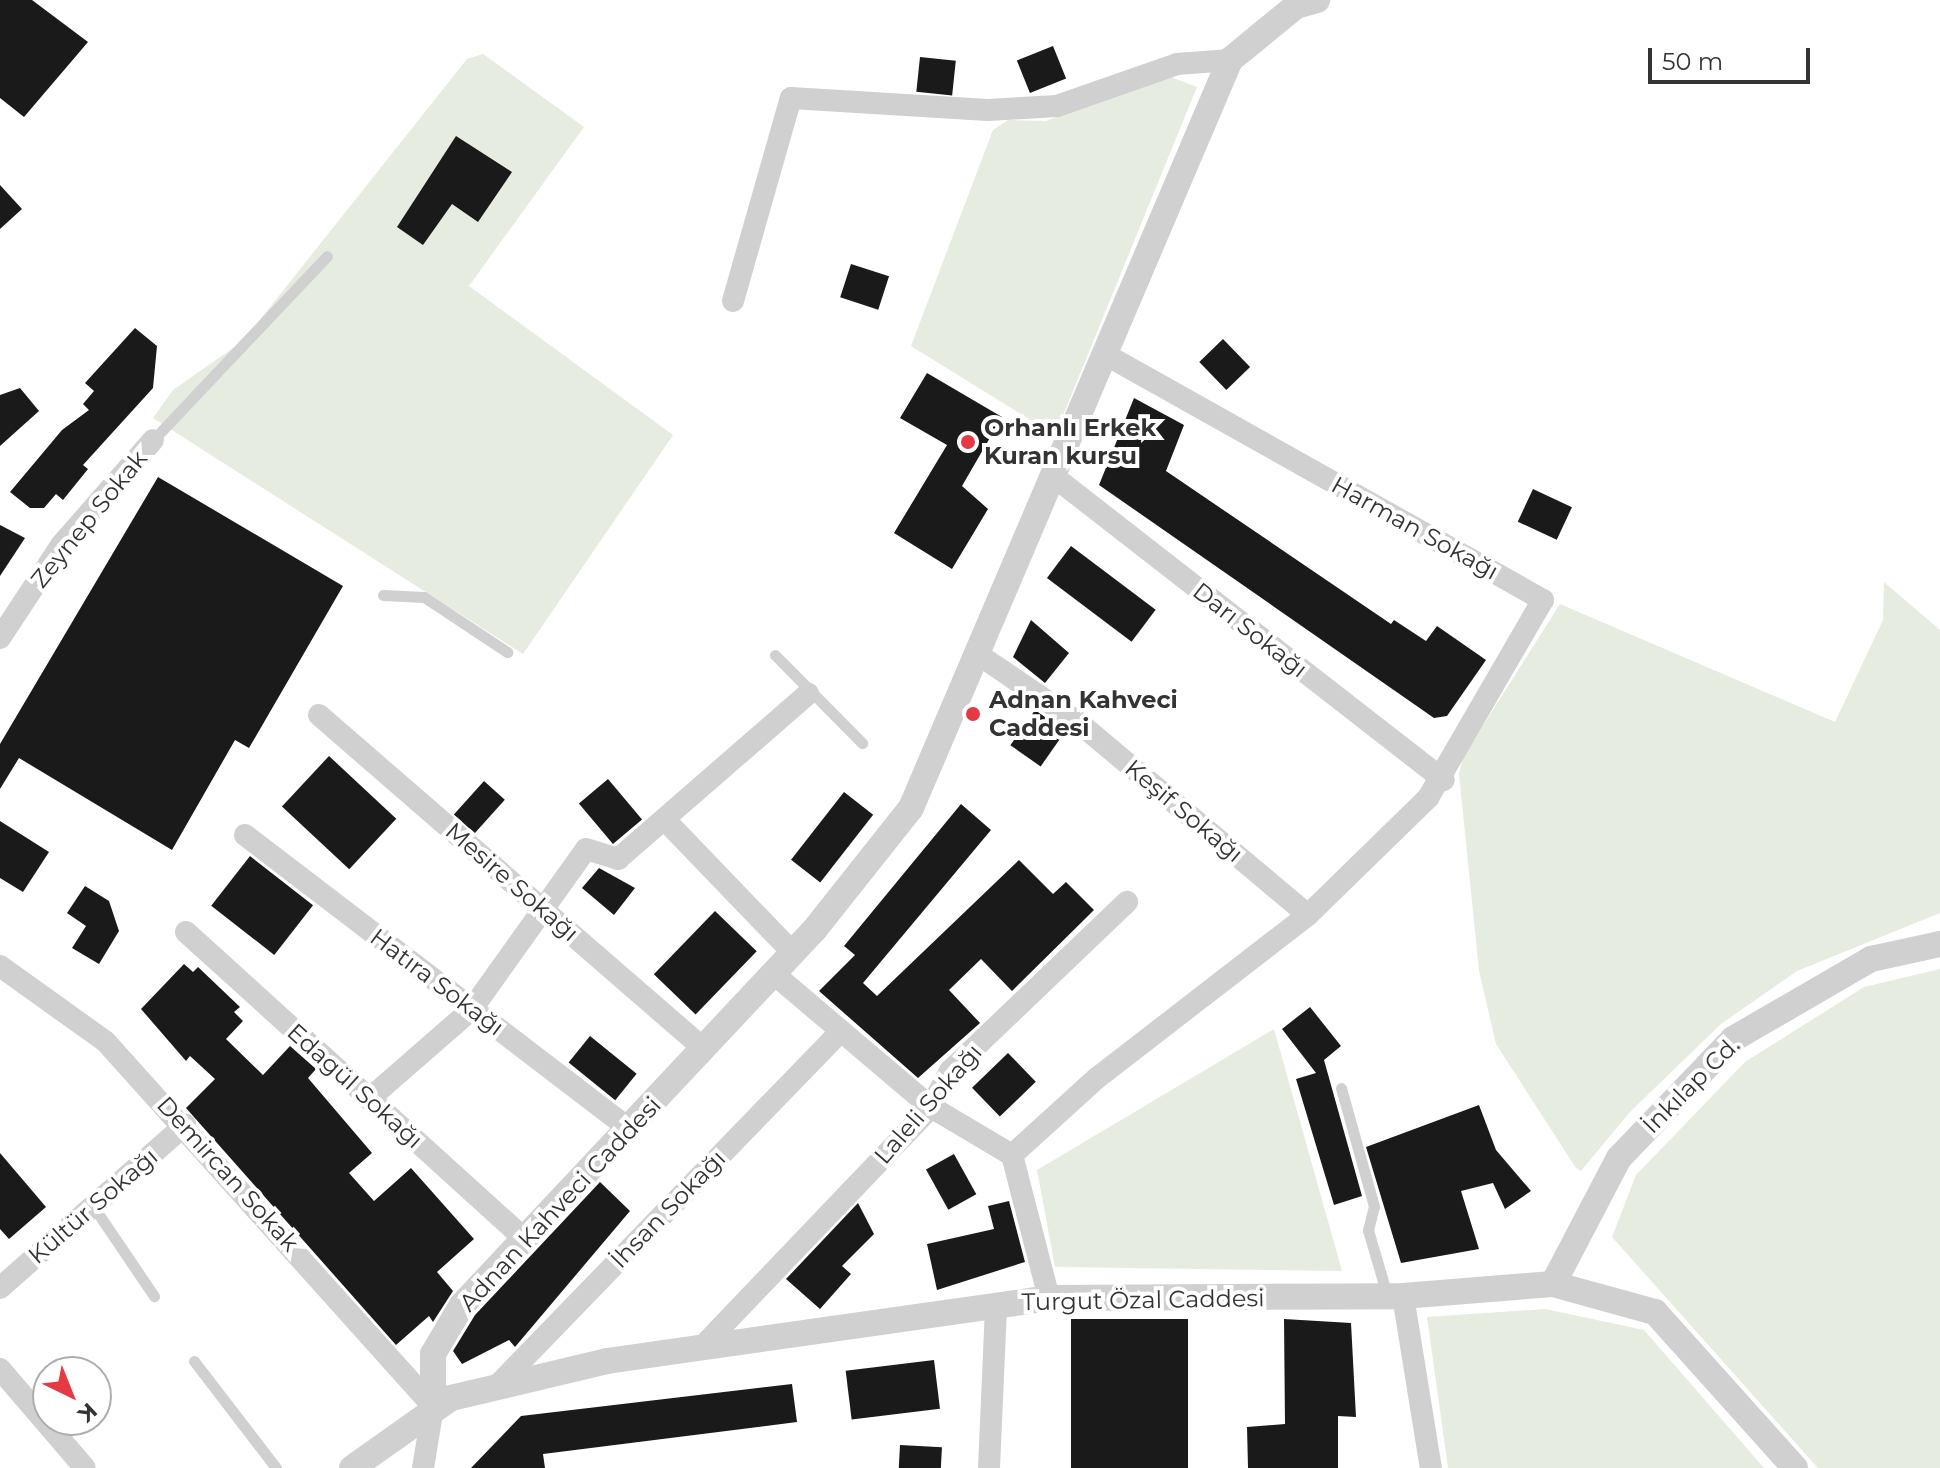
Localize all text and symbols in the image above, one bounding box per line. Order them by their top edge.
scale bar [1652,32,1814,82]
text: 50 m [1662,47,1723,76]
place label: Orhanlı Erkek Kuran kursu [984,414,1156,470]
marker: Orhanlı Erkek Kuran kursu [959,433,977,451]
street label: Zeynep Sokak [25,445,153,593]
street label: Harman Sokağı [1327,470,1503,586]
street label: Darı Sokağı [1187,576,1313,684]
place label: Adnan Kahveci Caddesi [989,686,1178,742]
marker: Adnan Kahveci Caddesi [964,705,982,723]
street label: Keşif Sokağı [1119,754,1249,868]
street label: Mesire Sokağı [440,816,584,948]
street label: Hatıra Sokağı [364,922,510,1042]
street label: Edagül Sokağı [281,1018,429,1154]
street label: İnkılap Cd. [1637,1031,1745,1139]
street label: Laleli Sokağı [868,1038,988,1170]
street label: Demircan Sokak [151,1091,305,1257]
street label: Adnan Kahveci Caddesi [453,1091,667,1317]
street label: Kültür Sokağı [23,1142,163,1270]
street label: İhsan Sokağı [605,1144,731,1274]
street label: Turgut Özal Caddesi [1021,1283,1265,1317]
north arrow [32,1356,112,1436]
text: K [72,1397,103,1428]

